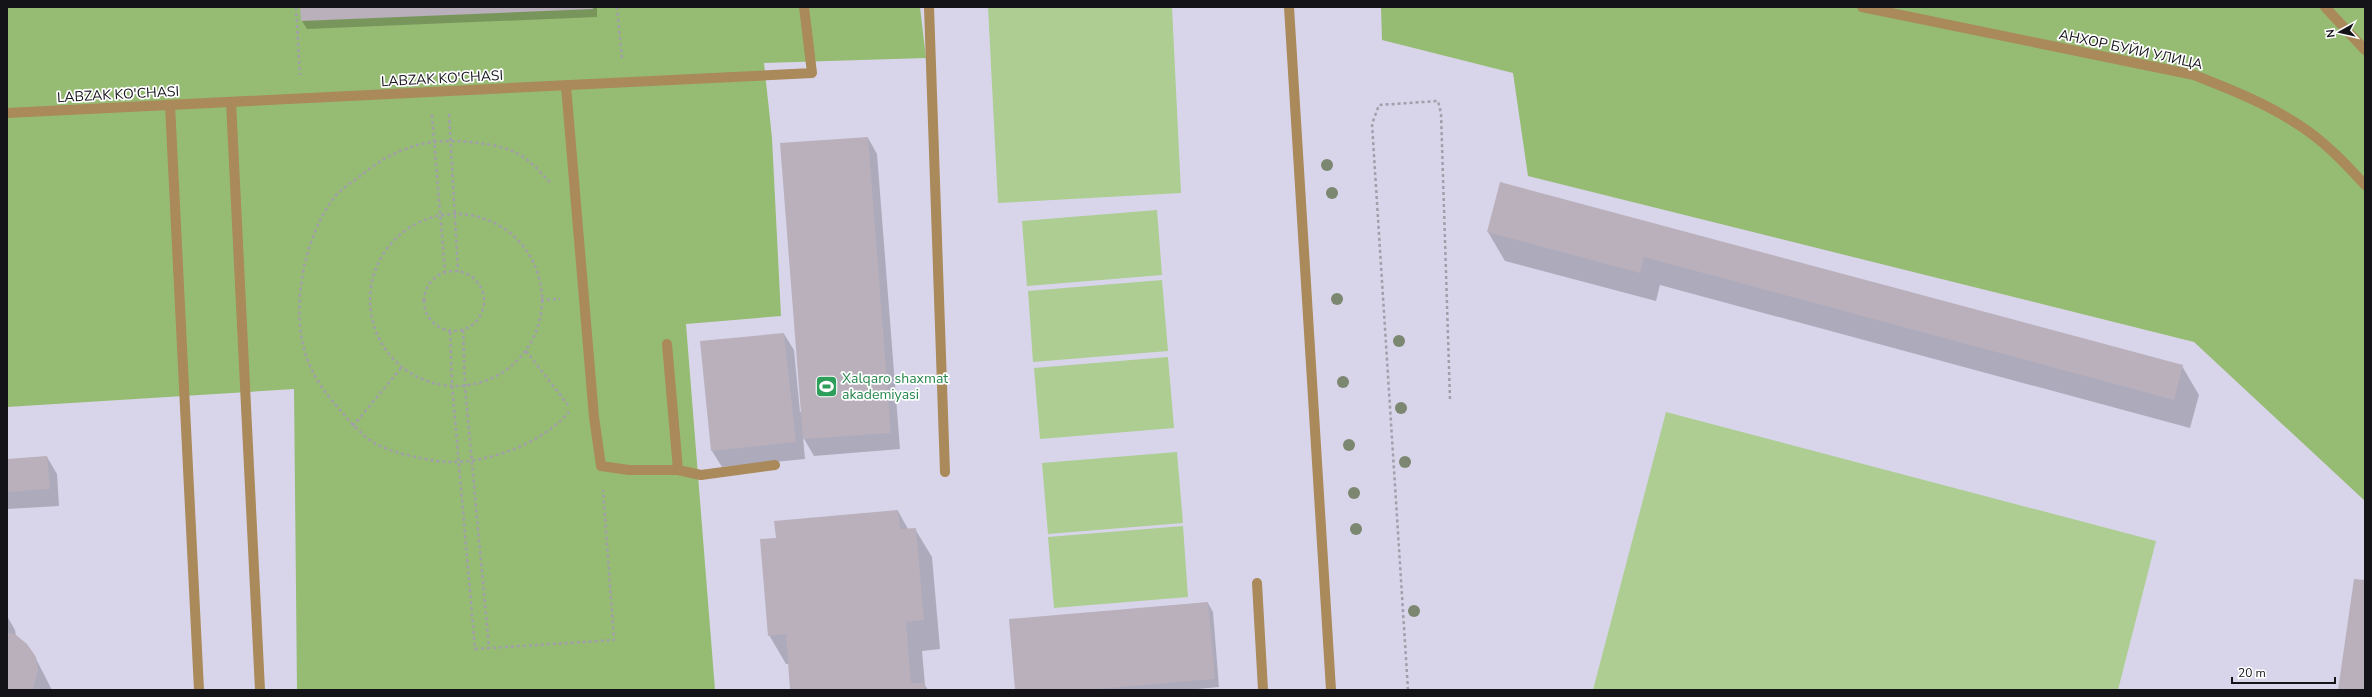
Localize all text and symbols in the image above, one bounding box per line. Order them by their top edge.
north arrow [2320,12,2360,52]
street label: АНХОР БУЙИ УЛИЦА [2057,25,2204,74]
text: N [2323,28,2339,38]
street label: LABZAK KO'CHASI [381,66,504,91]
street label: LABZAK KO'CHASI [57,82,180,107]
place label: Xalqaro shaxmat akademiyasi [842,369,948,404]
sports icon: Xalqaro shaxmat akademiyasi [813,373,839,399]
scale bar [2232,659,2335,685]
text: 20 m [2238,665,2266,681]

